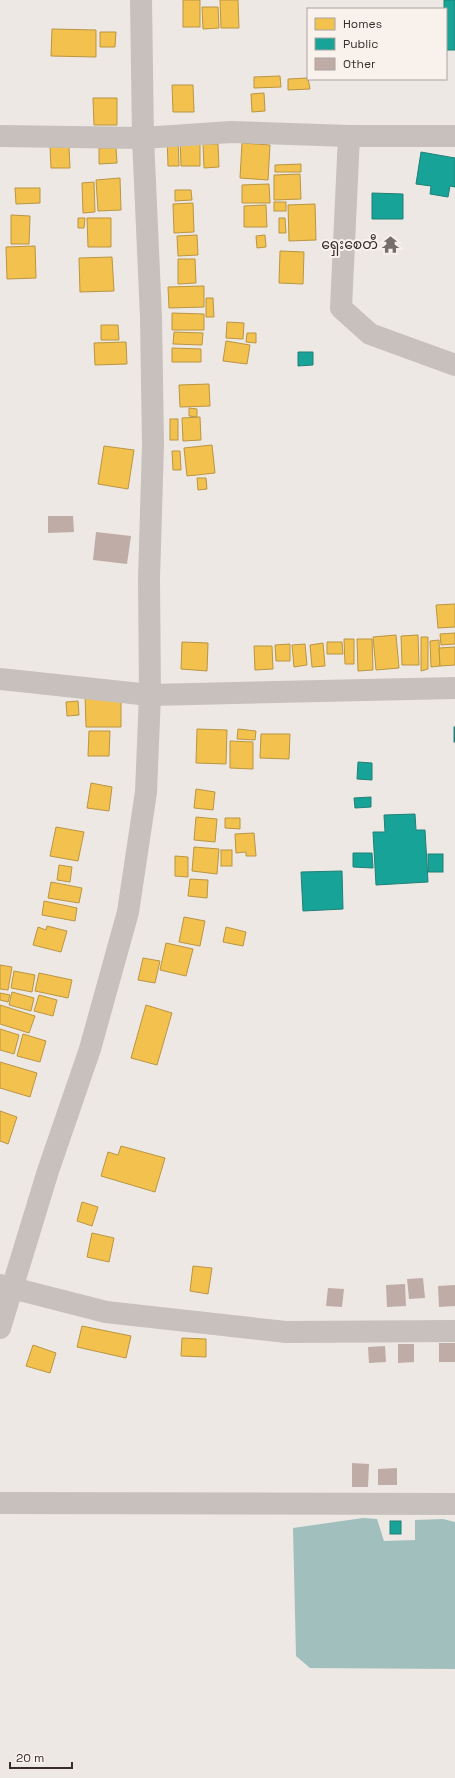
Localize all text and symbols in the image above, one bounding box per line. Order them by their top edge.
legend [307,8,447,80]
text: Homes [343,16,382,32]
text: Public [343,36,378,52]
text: Other [343,56,376,72]
place label: ရှေးစေတီ [321,234,378,256]
temple icon: ရှေးစေတီ [381,234,401,254]
scale bar [10,1744,72,1770]
text: 20 m [16,1750,44,1766]

